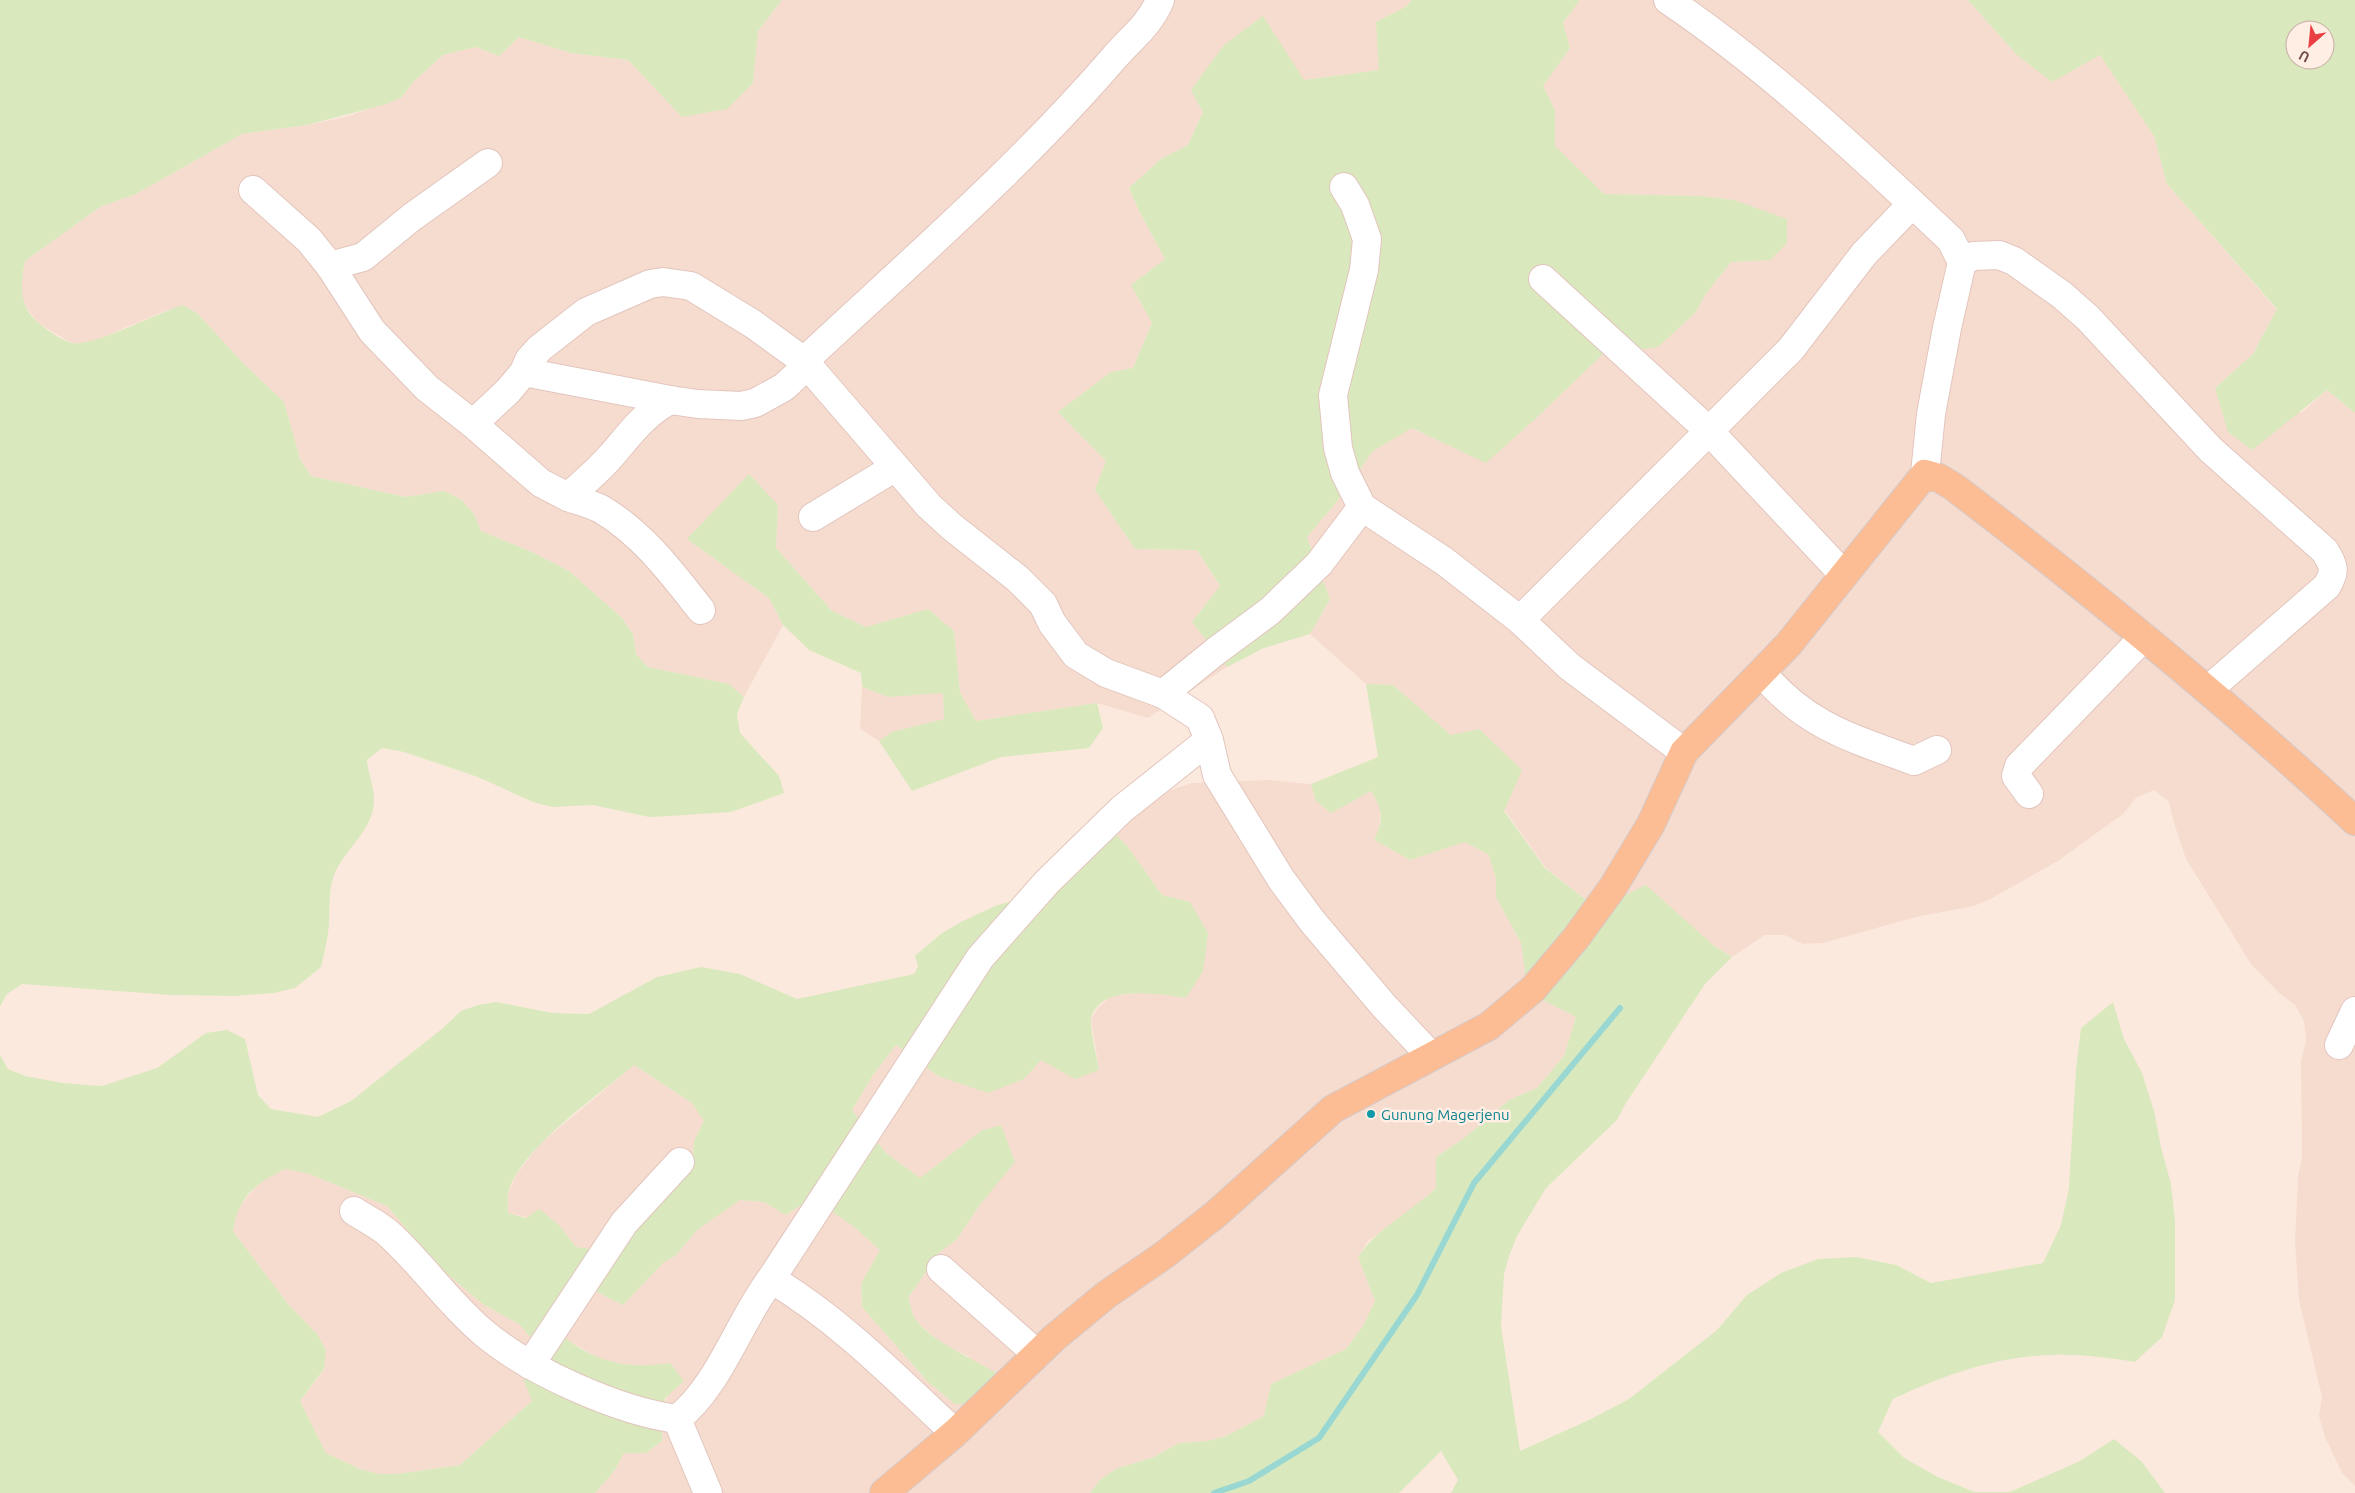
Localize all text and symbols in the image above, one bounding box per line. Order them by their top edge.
north arrow [2285,20,2335,70]
text: U [2296,47,2312,66]
place label: Gunung Magerjenu [1381,1106,1510,1123]
marker: Gunung Magerjenu [1365,1108,1377,1120]

